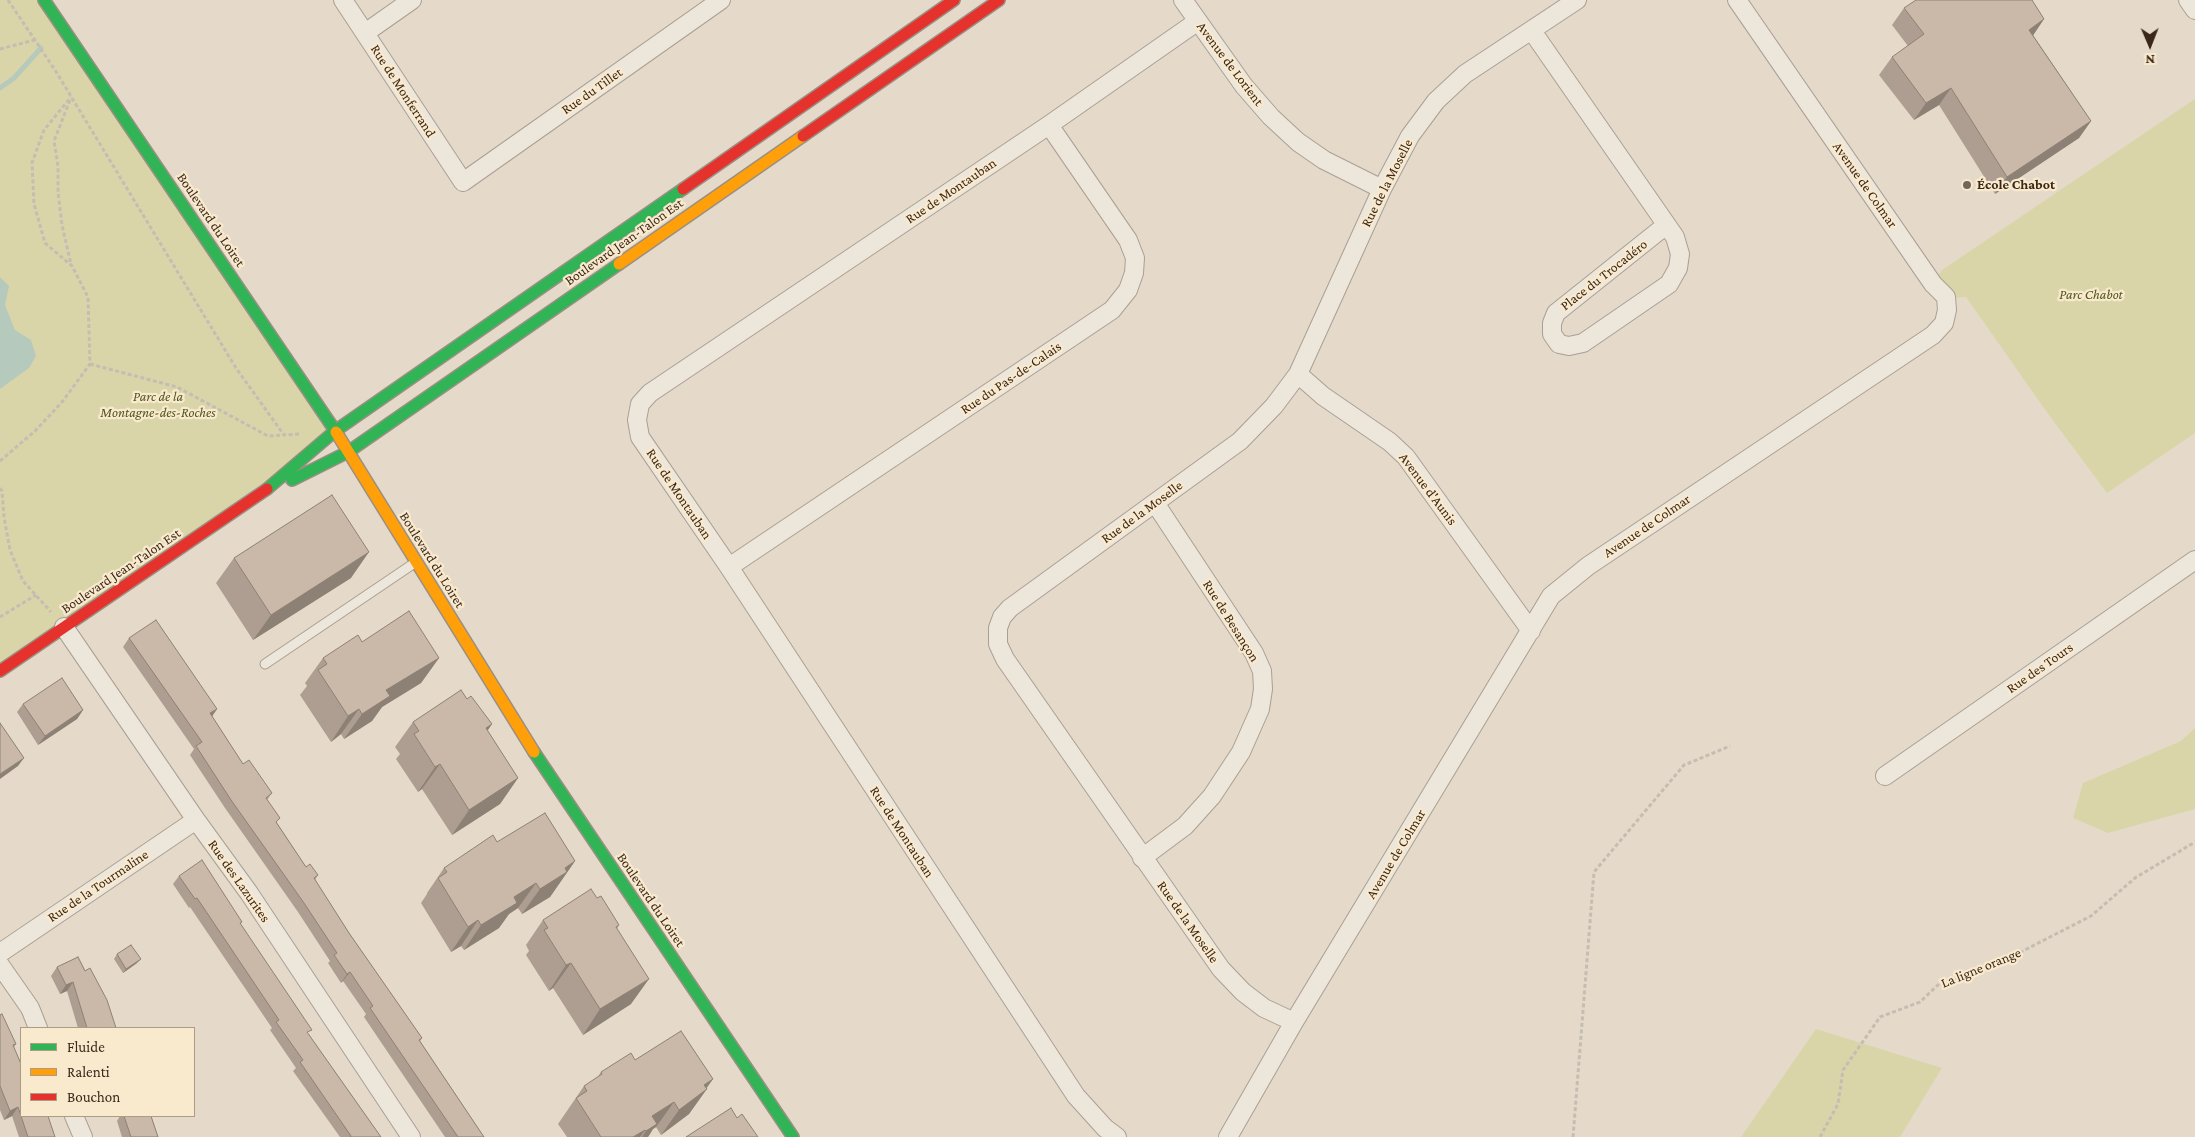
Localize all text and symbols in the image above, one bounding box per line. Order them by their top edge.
street label: Avenue de Lorient [1193,19,1267,109]
north arrow [2125,20,2175,70]
street label: Rue de Monferrand [367,41,439,141]
text: N [2145,52,2155,68]
street label: Rue du Tillet [558,64,626,118]
street label: Rue de la Moselle [1358,136,1416,230]
street label: Avenue de Colmar [1829,139,1901,231]
street label: Rue de Montauban [902,154,1000,228]
street label: Boulevard du Loiret [173,170,249,270]
place label: École Chabot [1977,177,2055,193]
marker: École Chabot [1961,179,1973,191]
street label: Boulevard Jean-Talon Est [562,195,686,289]
street label: Place du Trocadéro [1557,236,1651,314]
park label: Parc Chabot [2059,287,2123,303]
street label: Rue du Pas-de-Calais [957,338,1065,418]
park label: Parc de la Montagne-des-Roches [100,389,216,422]
street label: Rue de Montauban [642,445,716,543]
street label: Avenue d'Aunis [1395,449,1461,529]
street label: Rue de la Moselle [1098,477,1186,547]
street label: Avenue de Colmar [1600,491,1694,561]
street label: Boulevard du Loiret [396,509,468,611]
street label: Boulevard Jean-Talon Est [58,525,184,617]
street label: Rue de Besançon [1199,577,1263,665]
street label: Rue des Tours [2004,639,2076,697]
street label: Rue de Montauban [866,783,938,881]
street label: Avenue de Colmar [1363,806,1429,902]
street label: Rue des Lazurites [204,836,274,926]
street label: Rue de la Tourmaline [44,846,152,926]
street label: Boulevard du Loiret [613,850,689,950]
street label: Rue de la Moselle [1153,878,1223,966]
street label: La ligne orange [1938,944,2024,992]
legend [20,1027,195,1117]
text: Fluide [67,1039,105,1055]
text: Ralenti [67,1064,110,1080]
text: Bouchon [67,1089,120,1105]

